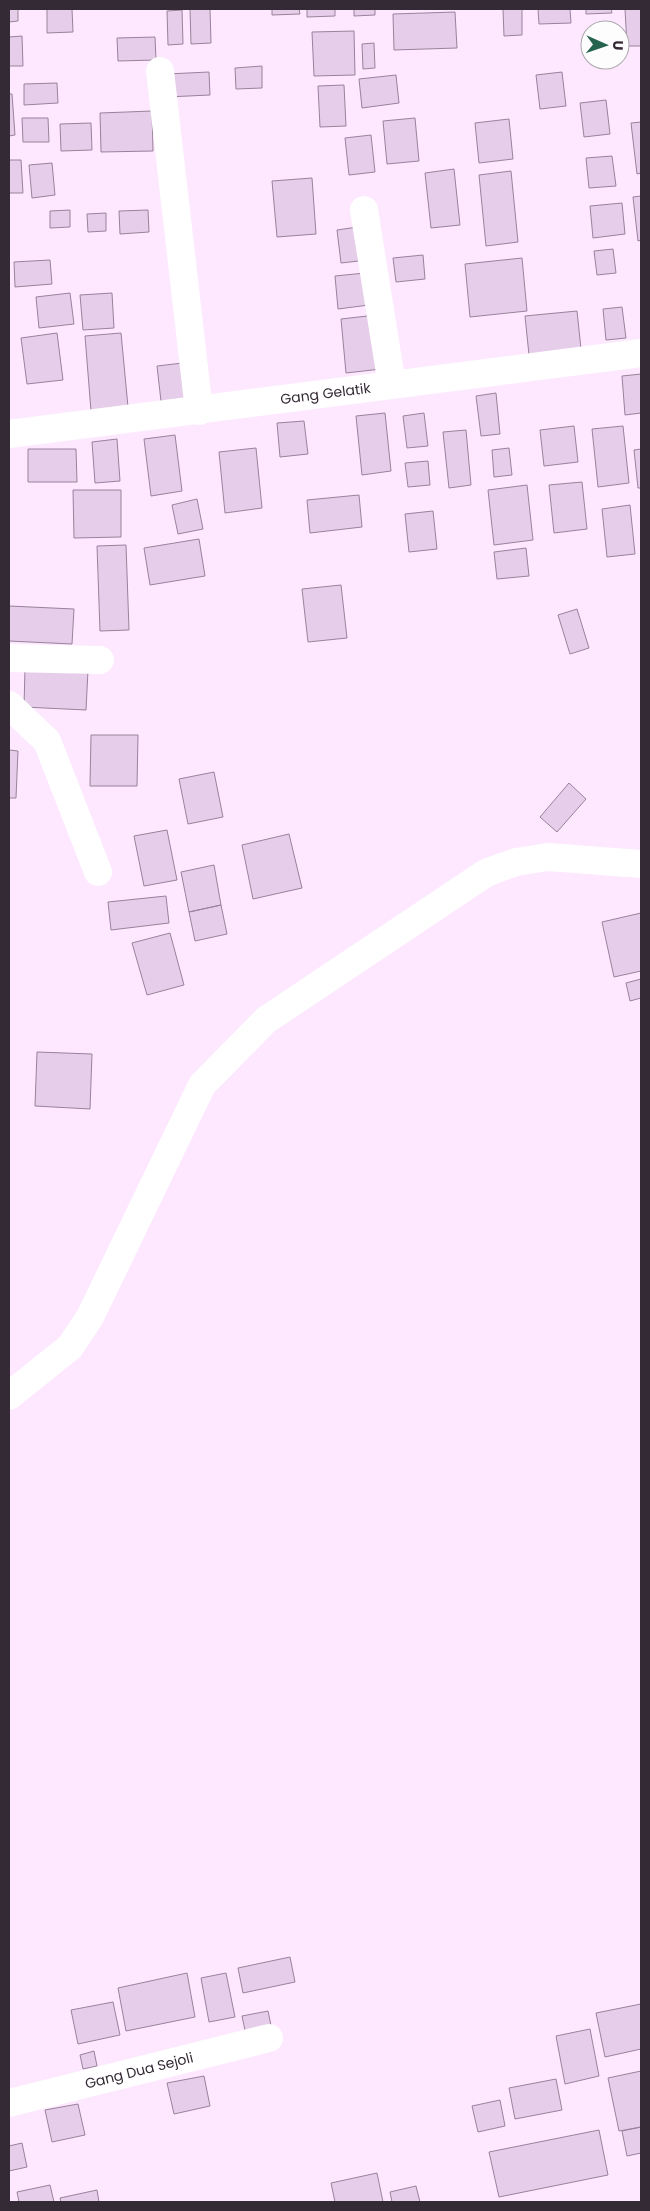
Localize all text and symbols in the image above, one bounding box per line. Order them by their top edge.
north arrow [580,20,630,70]
text: U [608,40,628,51]
street label: Gang Gelatik [279,378,373,409]
street label: Gang Dua Sejoli [83,2047,195,2094]

